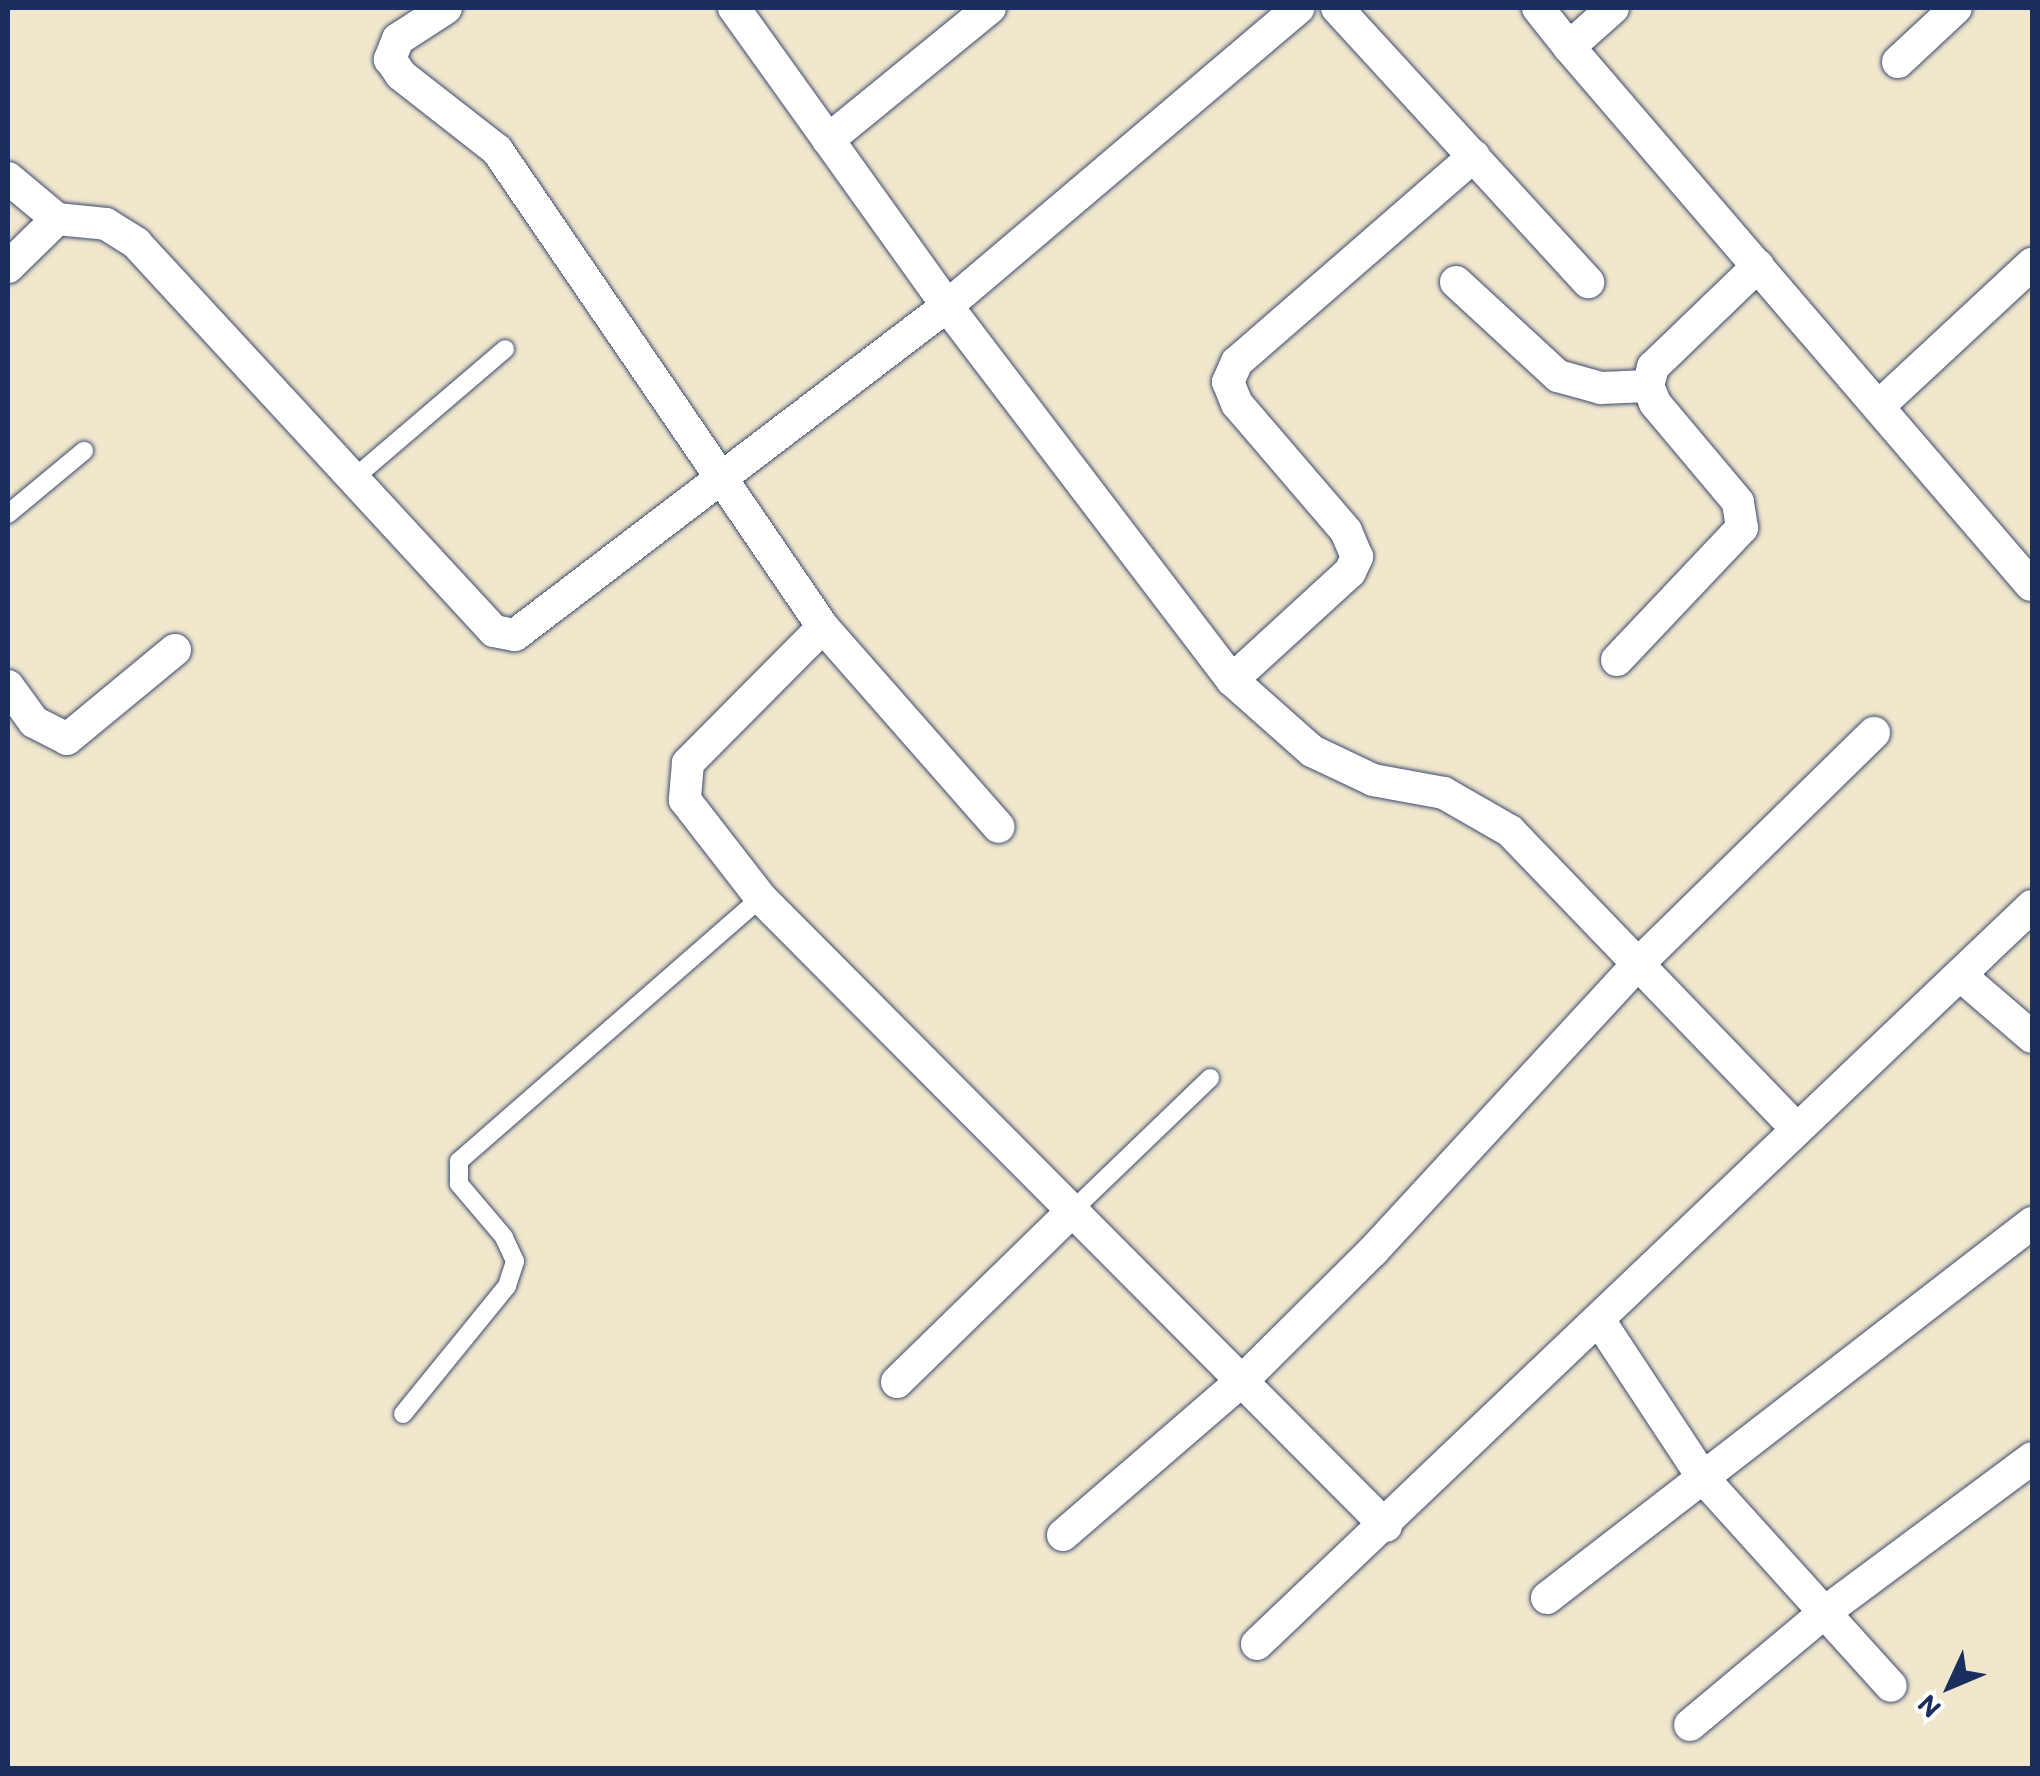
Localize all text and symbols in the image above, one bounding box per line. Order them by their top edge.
north arrow [1900,1636,2000,1736]
text: N [1910,1688,1947,1725]

